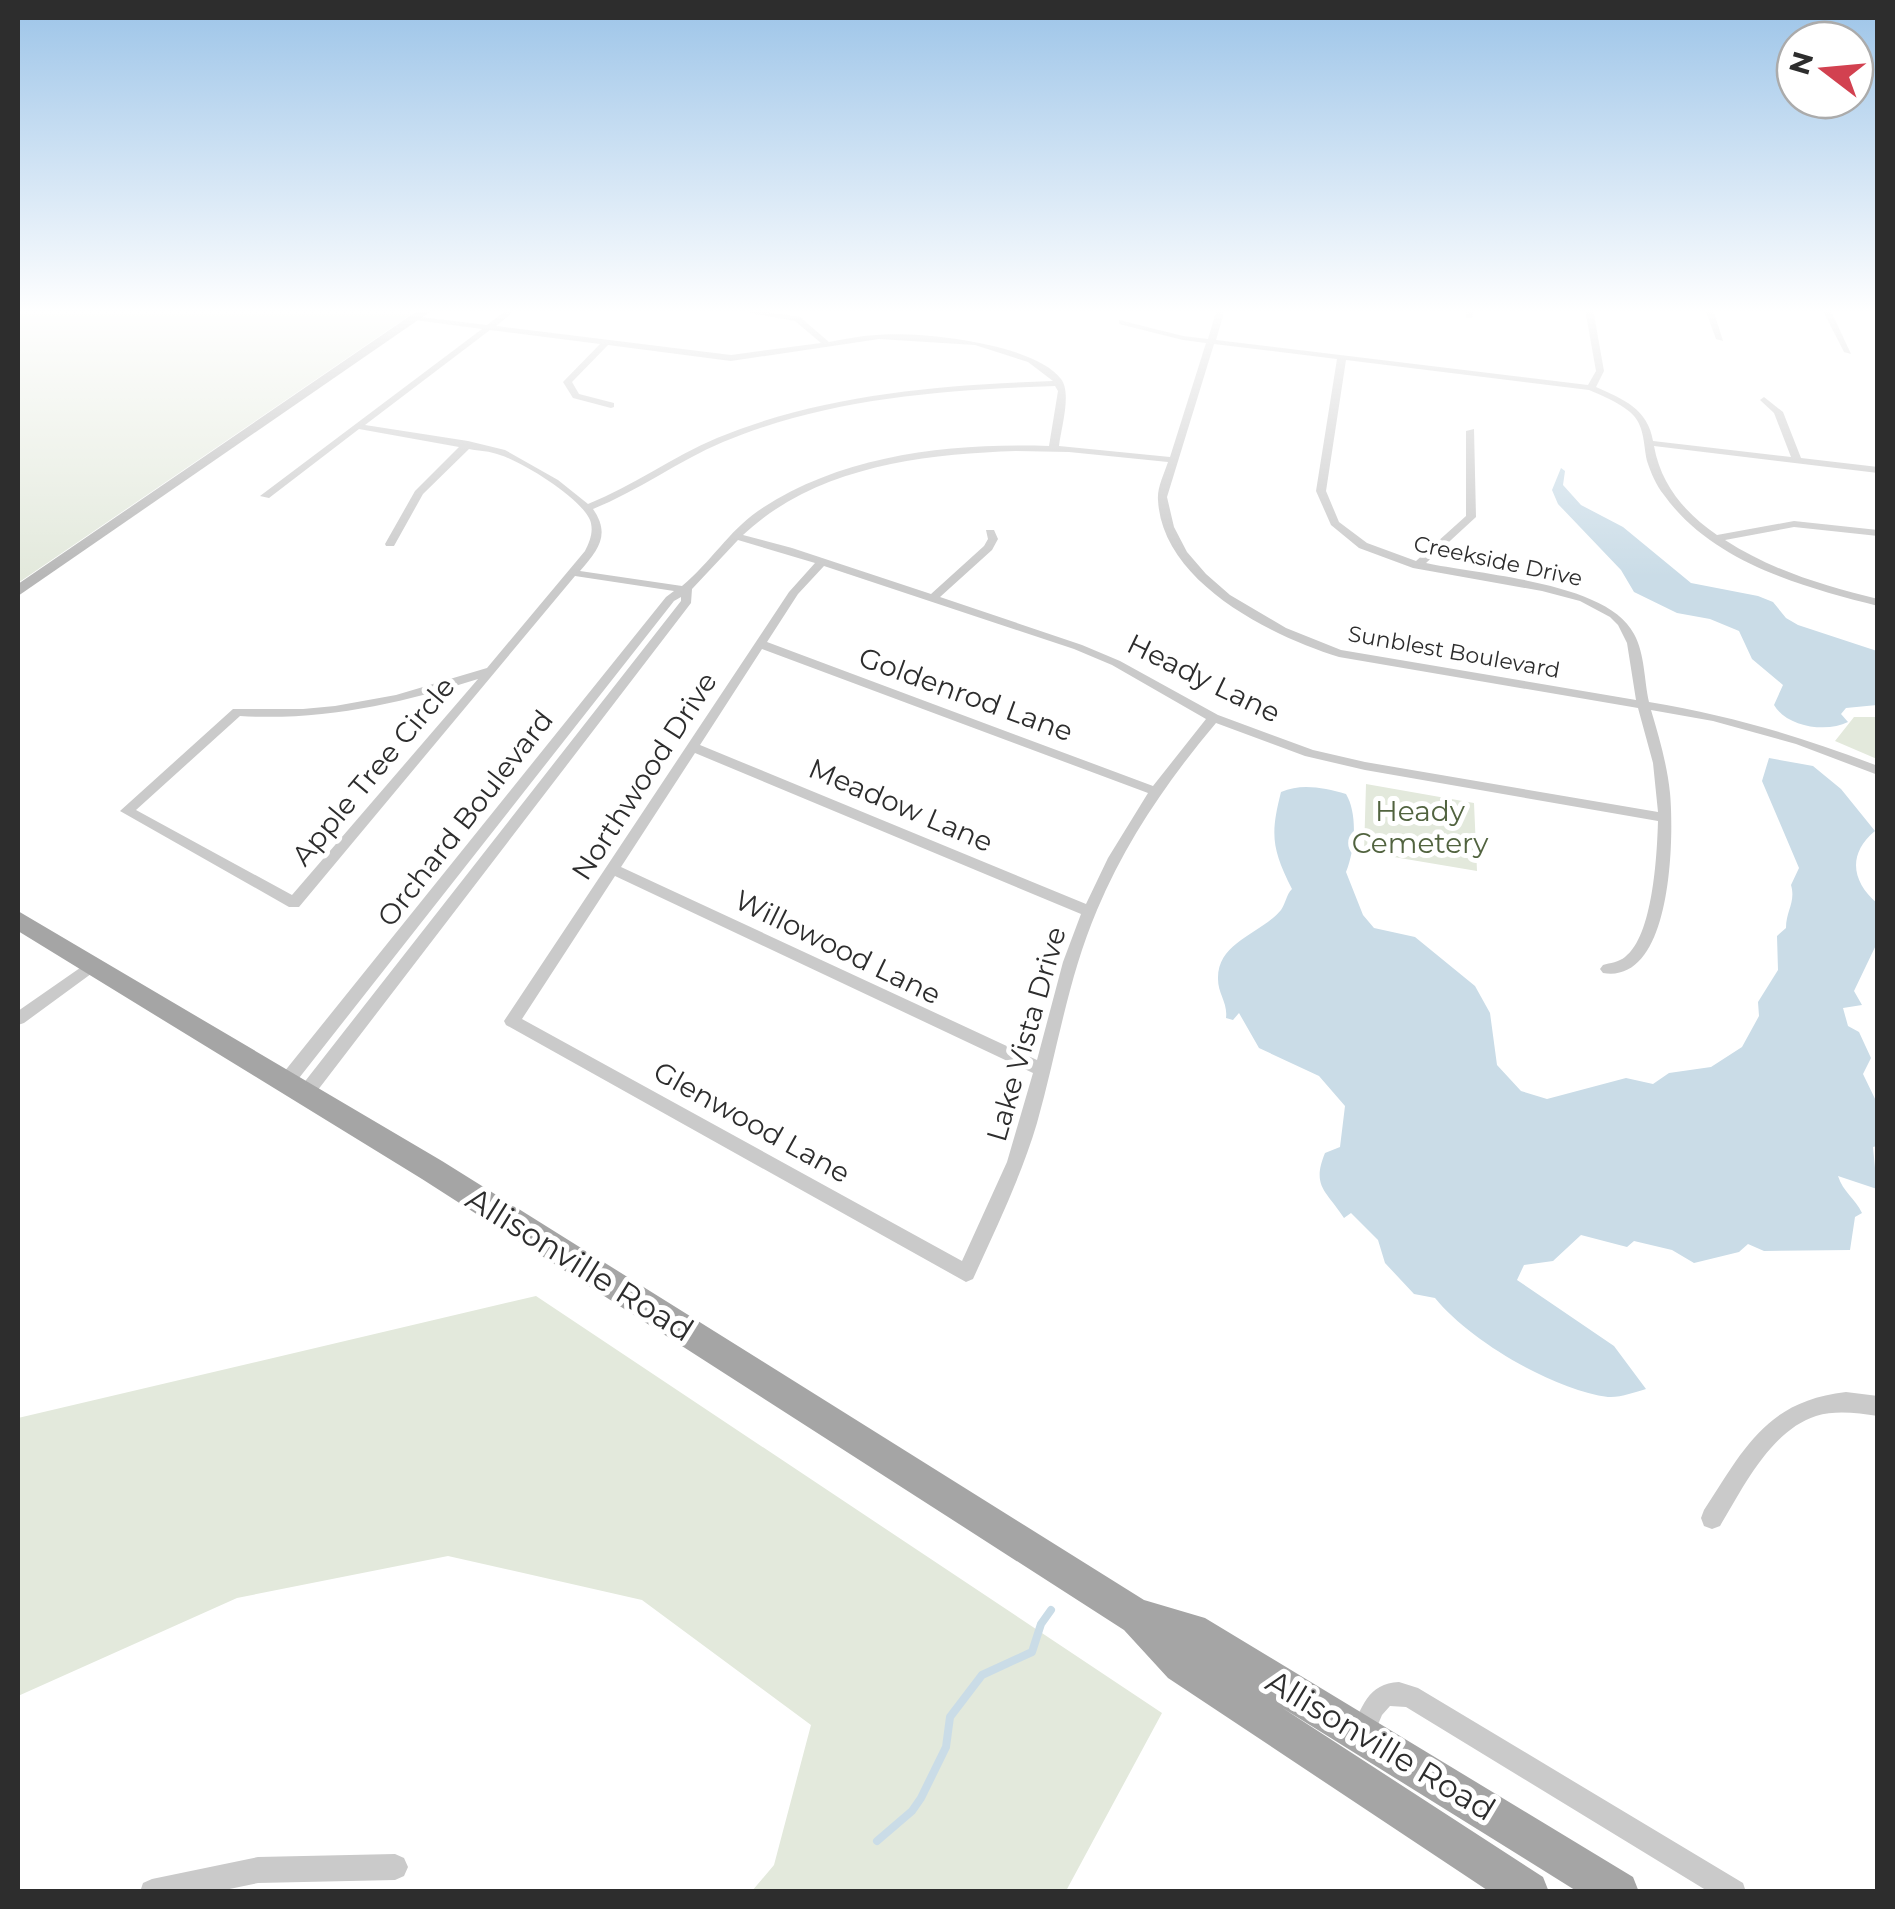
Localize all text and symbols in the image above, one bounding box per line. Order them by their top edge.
north arrow [1775,20,1875,120]
text: N [1782,48,1820,79]
street label: Creekside Drive [1411,530,1585,592]
street label: Sunblest Boulevard [1346,620,1562,684]
street label: Heady Lane [1122,626,1286,730]
street label: Goldenrod Lane [854,640,1078,748]
street label: Northwood Drive [564,666,724,886]
street label: Apple Tree Circle [284,670,462,872]
street label: Orchard Boulevard [370,703,560,933]
street label: Meadow Lane [804,751,998,859]
park label: Heady Cemetery [1352,794,1489,860]
street label: Willowood Lane [730,882,946,1012]
street label: Lake Vista Drive [979,923,1073,1145]
street label: Glenwood Lane [648,1054,856,1190]
street label: Allisonville Road [459,1178,701,1350]
street label: Allisonville Road [1259,1661,1503,1829]

